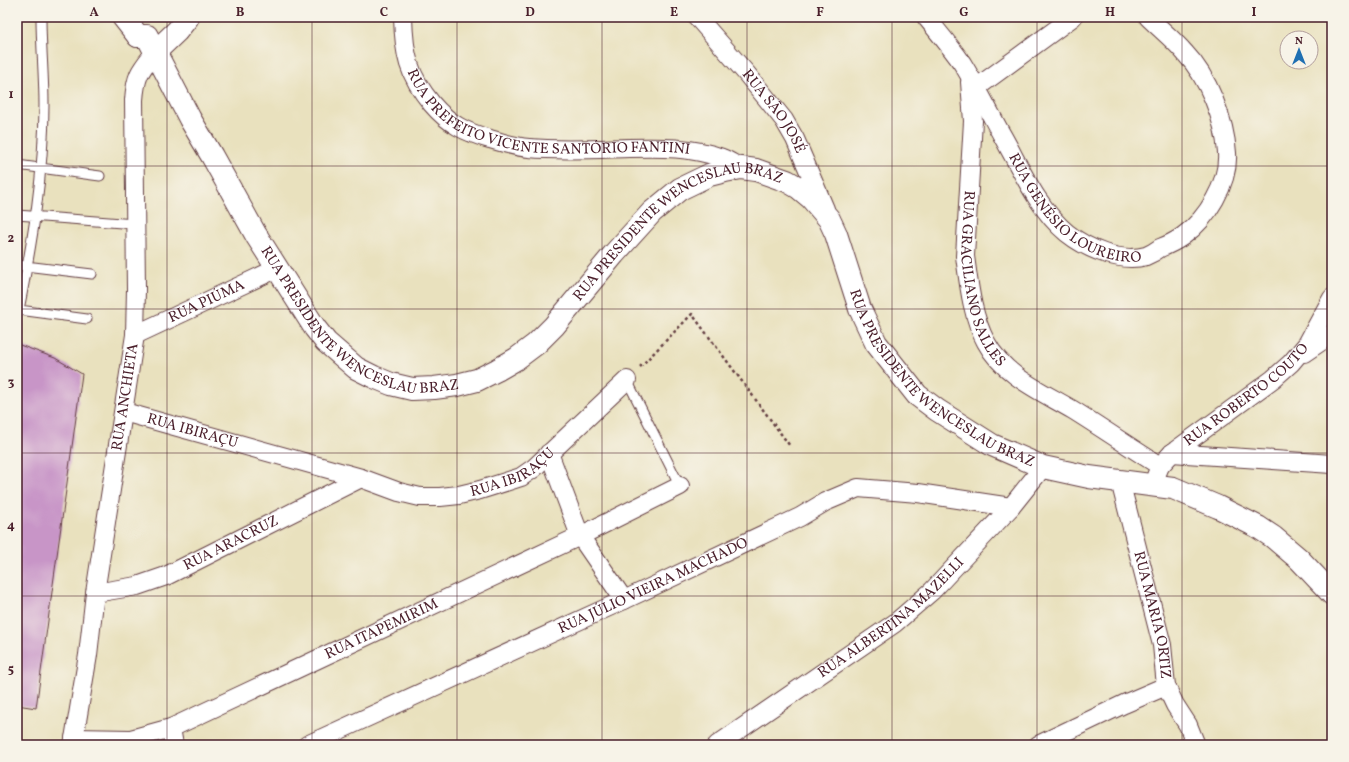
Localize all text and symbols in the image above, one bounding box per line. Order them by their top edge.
text: A [89,4,99,22]
text: B [236,4,245,22]
text: C [380,4,388,22]
text: D [525,4,535,22]
text: E [670,4,678,22]
text: F [816,4,824,22]
text: G [959,4,969,22]
text: H [1105,4,1115,22]
text: I [1252,4,1257,22]
north arrow [1279,30,1319,70]
text: N [1295,34,1303,49]
street label: RUA SÃO JOSÉ [737,65,810,157]
street label: RUA PREFEITO VICENTE SANTÓRIO FANTINI [401,66,691,160]
text: 1 [8,86,14,104]
street label: RUA GENÉSIO LOUREIRO [1003,149,1142,269]
street label: RUA PRESIDENTE WENCESLAU BRAZ [568,158,786,306]
street label: RUA GRACILIANO SALLES [955,190,1010,371]
text: 2 [8,230,15,248]
street label: RUA PRESIDENTE WENCESLAU BRAZ [255,242,460,400]
street label: RUA PIÚMA [165,274,249,328]
street label: RUA PRESIDENTE WENCESLAU BRAZ [844,287,1038,473]
street label: RUA ROBERTO COUTO [1180,339,1314,451]
street label: RUA ANCHIETA [107,341,144,452]
text: 3 [8,374,15,392]
street label: RUA IBIRAÇU [144,408,240,454]
street label: RUA IBIRAÇU [468,443,560,502]
street label: RUA ARACRUZ [180,511,282,576]
text: 4 [7,517,15,535]
street label: RUA JÚLIO VIEIRA MACHADO [555,532,752,639]
street label: RUA MARIA ORTIZ [1128,549,1176,680]
street label: RUA ALBERTINA MAZELLI [814,553,969,683]
street label: RUA ITAPEMIRIM [321,594,442,665]
text: 5 [8,661,14,679]

